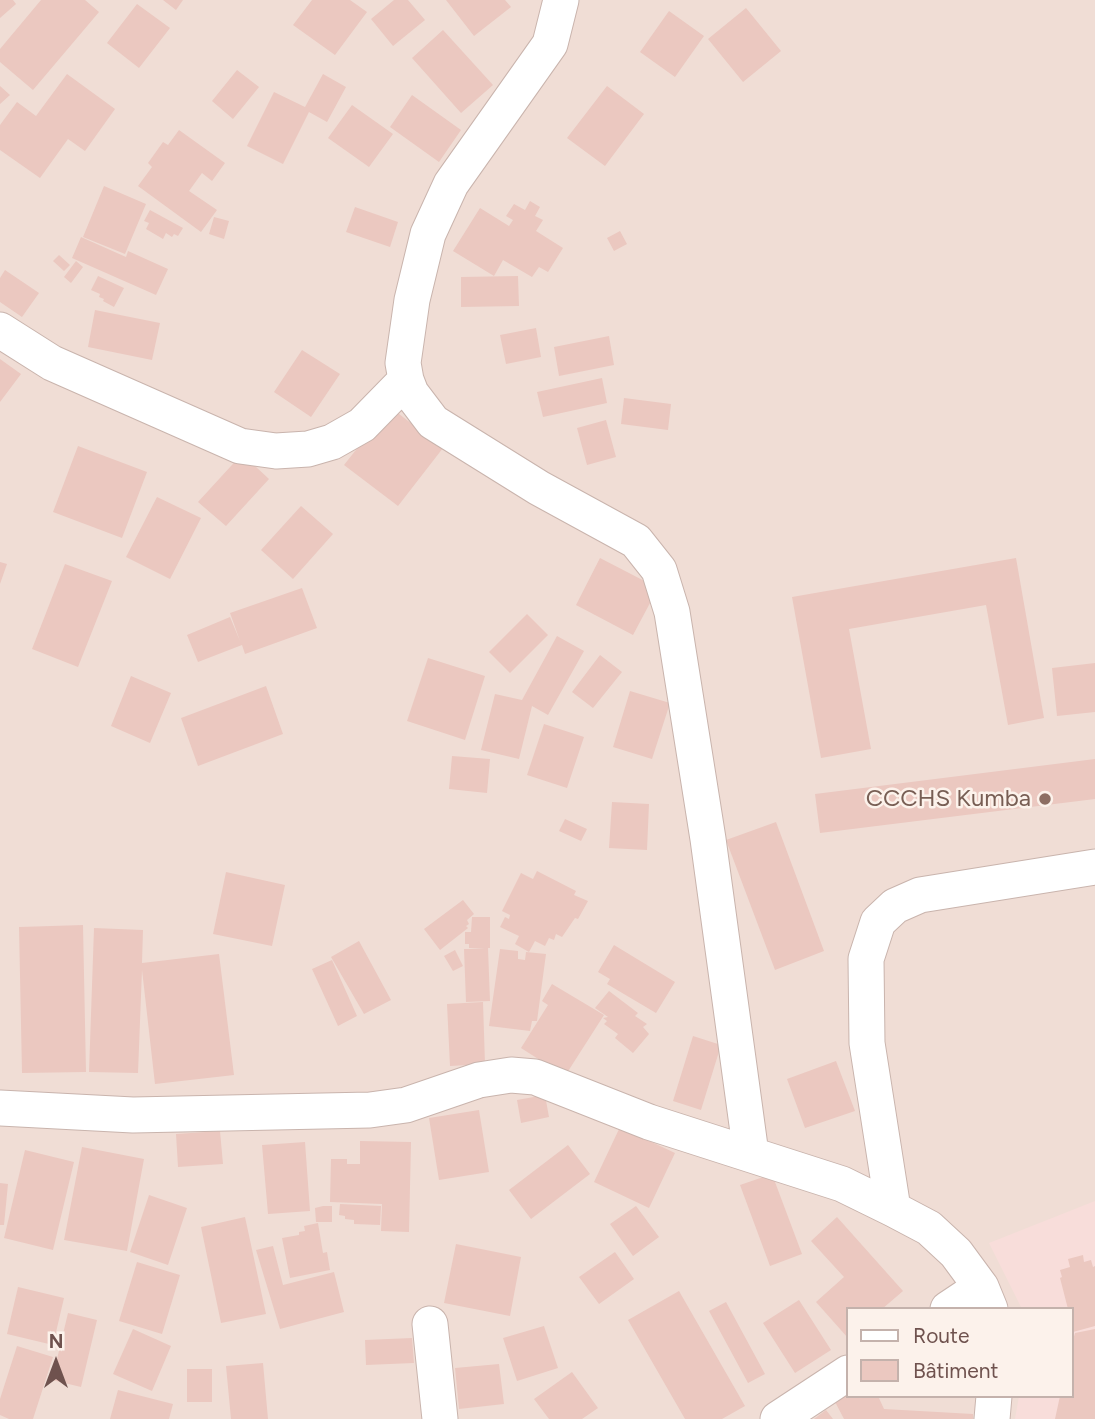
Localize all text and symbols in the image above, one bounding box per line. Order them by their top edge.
place label: CCCHS Kumba [866,785,1031,813]
marker: CCCHS Kumba [1037,791,1053,807]
legend [846,1307,1074,1398]
text: Route [913,1323,969,1348]
north arrow [21,1328,91,1398]
text: N [49,1330,63,1353]
text: Bâtiment [913,1358,998,1383]

